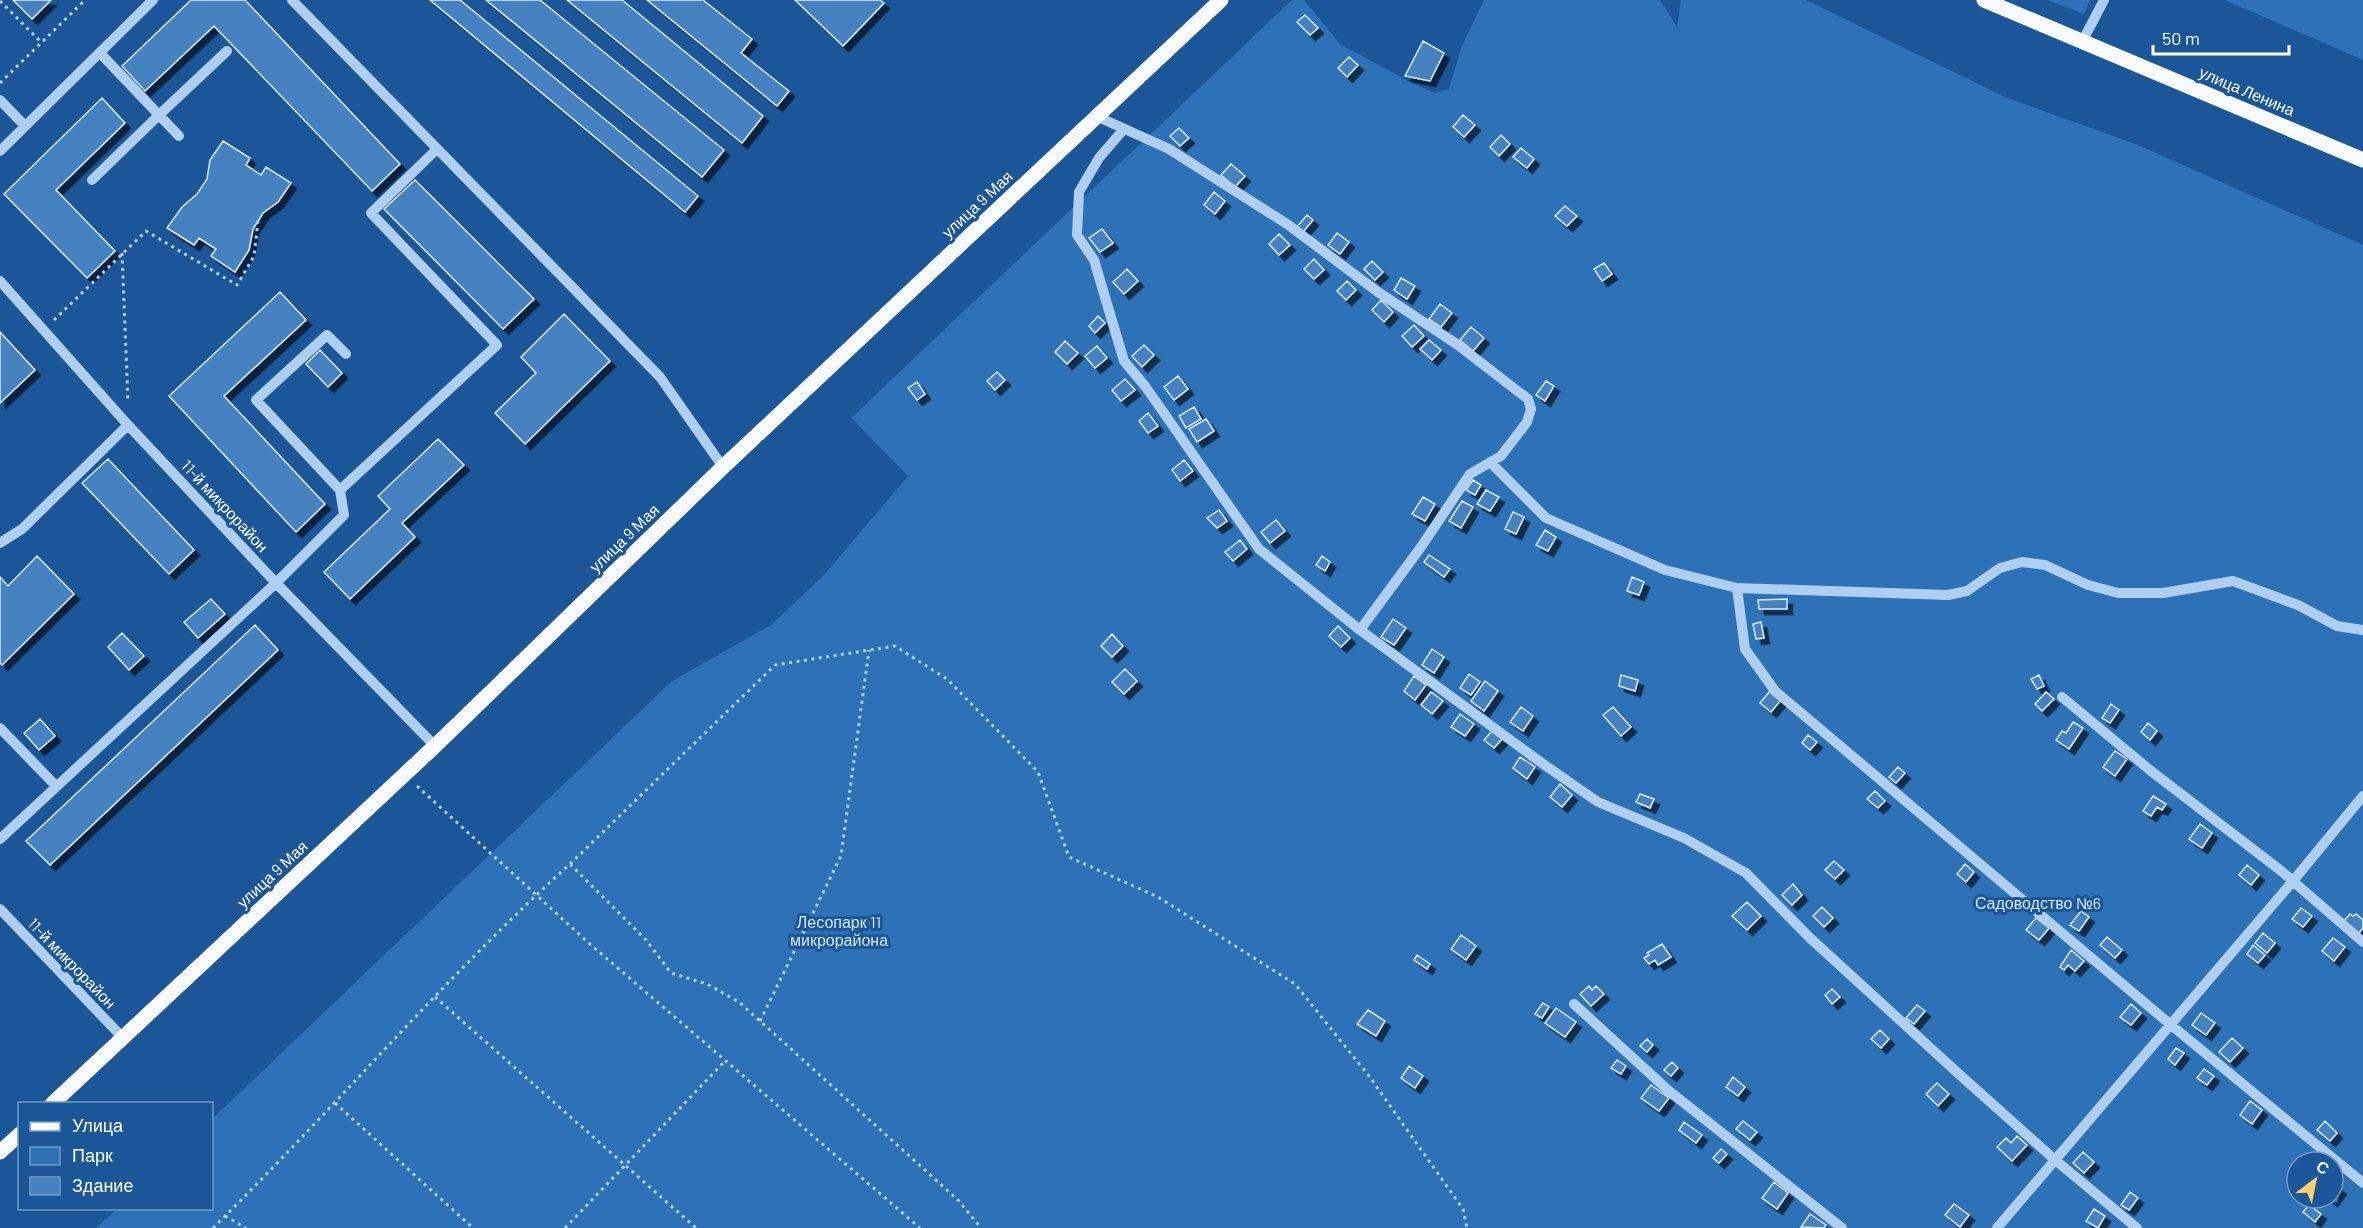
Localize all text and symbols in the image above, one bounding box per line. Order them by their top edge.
scale bar [2153,18,2290,56]
text: 50 m [2162,27,2200,49]
street label: улица Ленина [2196,62,2298,119]
street label: улица 9 Мая [937,166,1016,241]
street label: 11-й микрорайон [178,456,273,556]
street label: улица 9 Мая [585,500,663,576]
street label: улица 9 Мая [232,836,311,911]
park label: Садоводство №6 [1975,893,2101,912]
park label: Лесопарк 11 микрорайона [790,912,888,949]
street label: 11-й микрорайон [24,913,120,1012]
legend [18,1102,213,1210]
text: Улица [72,1114,124,1136]
text: Парк [72,1144,113,1166]
north arrow [2285,1150,2345,1210]
text: С [2313,1156,2334,1178]
text: Здание [72,1174,133,1196]

